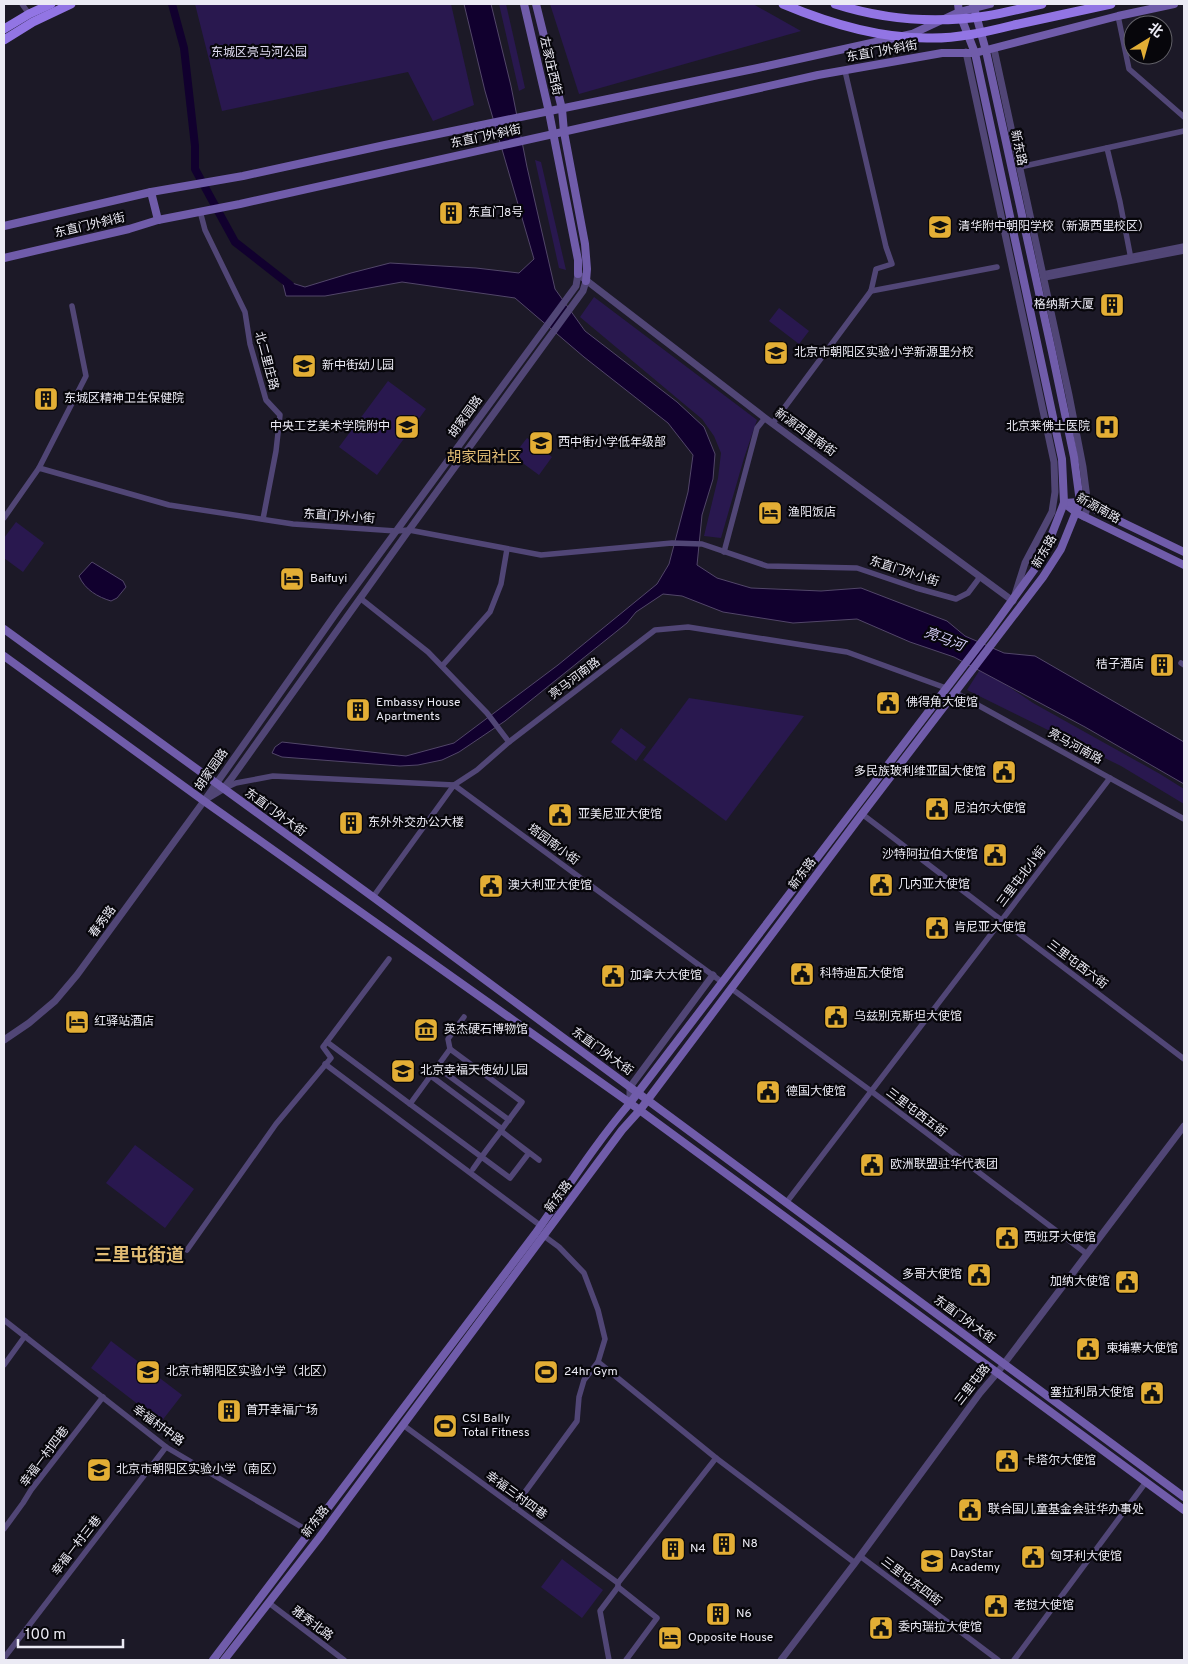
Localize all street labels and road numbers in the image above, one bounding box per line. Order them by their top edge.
street label: 左家庄西街 [535,35,565,97]
street label: 东直门外斜街 [845,38,919,66]
street label: 东直门外斜街 [449,122,523,152]
street label: 新东路 [1006,129,1030,167]
street label: 东直门外斜街 [53,210,127,242]
street label: 北二里庄路 [251,330,281,392]
street label: 胡家园路 [445,393,487,441]
street label: 新源西里南街 [771,405,839,461]
street label: 新源南路 [1073,490,1123,528]
street label: 东直门外小街 [303,507,375,527]
street label: 新东路 [1029,532,1061,572]
street label: 东直门外小街 [867,553,941,591]
street label: 亮马河南路 [546,655,604,703]
street label: 亮马河南路 [1045,725,1105,769]
street label: 胡家园路 [192,746,232,794]
street label: 东直门外大街 [241,785,309,841]
street label: 塔园南小街 [524,821,582,869]
street label: 三里屯北小街 [994,843,1050,911]
street label: 新东路 [786,855,820,893]
street label: 春秀路 [86,903,120,941]
street label: 三里屯西六街 [1043,937,1111,993]
street label: 东直门外大街 [568,1024,636,1080]
street label: 三里屯西五街 [882,1085,950,1141]
street label: 新东路 [542,1178,576,1216]
street label: 东直门外大街 [930,1292,998,1348]
street label: 三里屯路 [952,1361,994,1409]
street label: 幸福村中路 [129,1402,187,1450]
street label: 幸福一村四巷 [17,1423,73,1491]
street label: 幸福三村四巷 [482,1468,550,1524]
street label: 新东路 [299,1503,333,1541]
street label: 幸福一村三巷 [49,1513,105,1579]
street label: 三里屯东四街 [877,1554,945,1610]
street label: 雅秀北路 [288,1603,336,1645]

